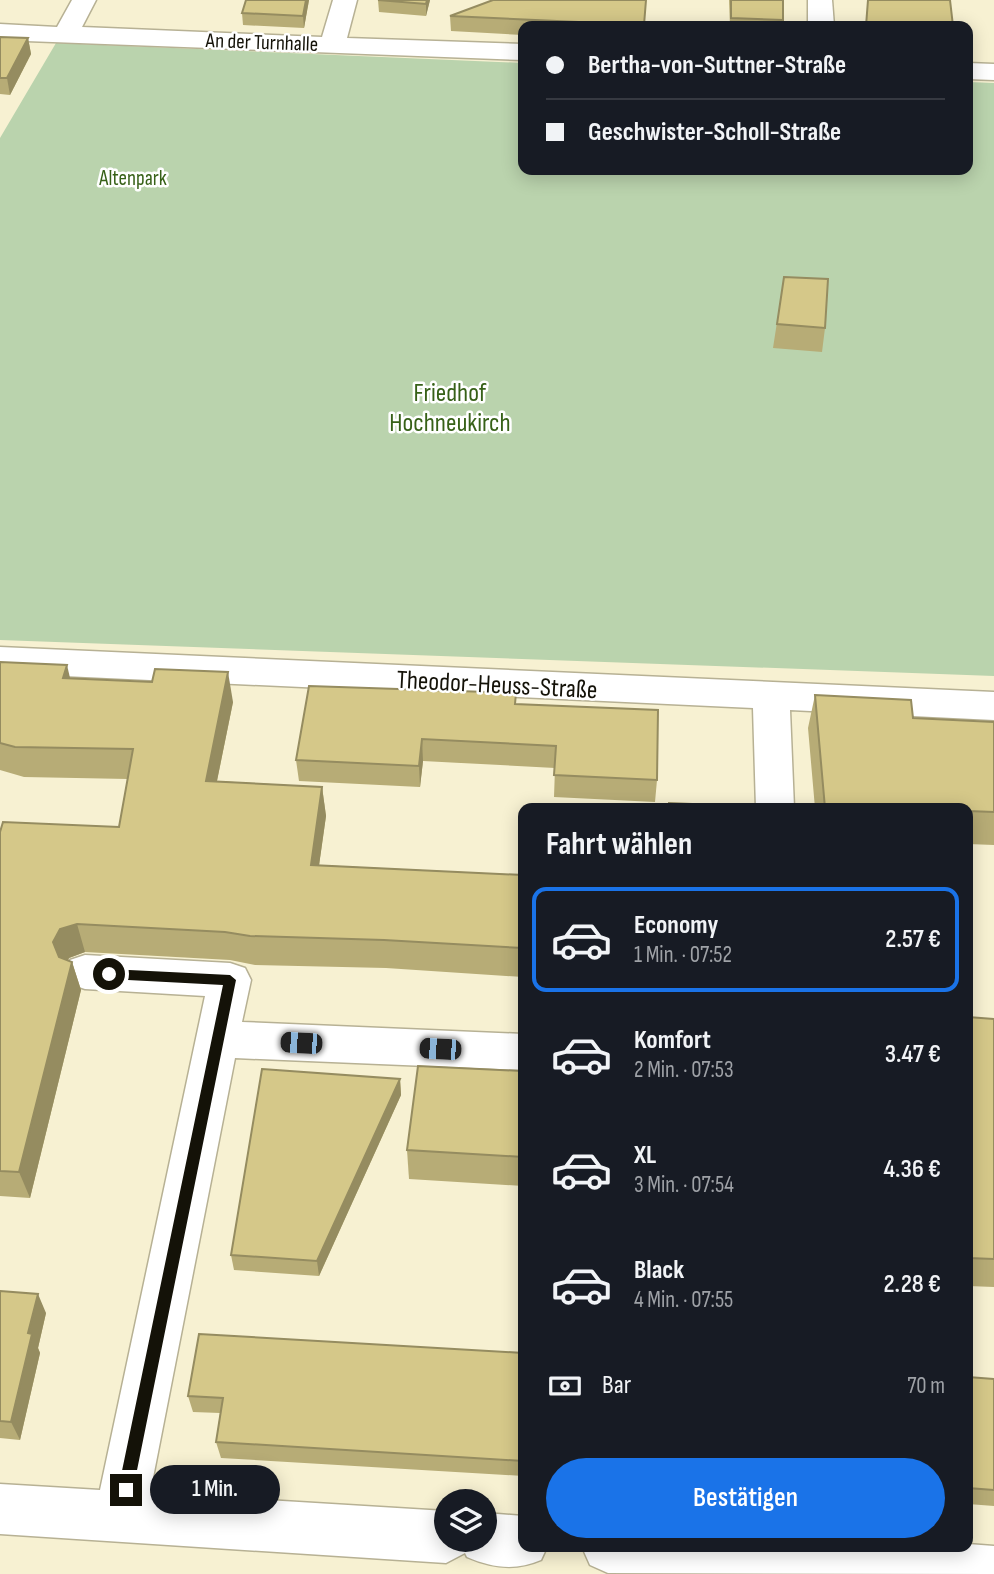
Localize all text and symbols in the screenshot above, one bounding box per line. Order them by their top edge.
street label: An der Turnhalle [204,28,319,57]
text: Bertha-von-Suttner-Straße [588,50,846,81]
text: Geschwister-Scholl-Straße [588,117,841,148]
park label: Altenpark [98,166,167,191]
park label: Friedhof Hochneukirch [389,378,511,439]
street label: Theodor-Heuss-Straße [396,665,598,706]
text: Fahrt wählen [546,825,692,864]
icon: car [550,908,613,971]
text: Economy [634,910,718,941]
text: 2.57 € [885,924,941,955]
text: 1 Min. · 07:52 [634,941,732,969]
route start [93,958,125,990]
icon: car [550,1023,613,1086]
text: Komfort [634,1025,711,1056]
car [280,1031,323,1055]
car [419,1037,462,1061]
text: 3.47 € [885,1039,941,1070]
text: 2 Min. · 07:53 [634,1056,734,1084]
icon: car [550,1138,613,1201]
text: XL [634,1140,656,1171]
text: 4.36 € [883,1154,941,1185]
text: 3 Min. · 07:54 [634,1171,734,1199]
icon: car [550,1253,613,1316]
text: Black [634,1255,684,1286]
text: 2.28 € [883,1269,941,1300]
text: 4 Min. · 07:55 [634,1286,733,1314]
icon: cash [546,1367,584,1405]
text: Bar [602,1370,631,1401]
text: 70 m [907,1372,945,1400]
button: Bestätigen [546,1458,945,1538]
callout: 1 Min. [150,1466,280,1514]
route end [110,1474,142,1506]
text: 1 Min. [192,1475,238,1503]
map controls [434,1489,497,1552]
button: layers [434,1489,497,1552]

